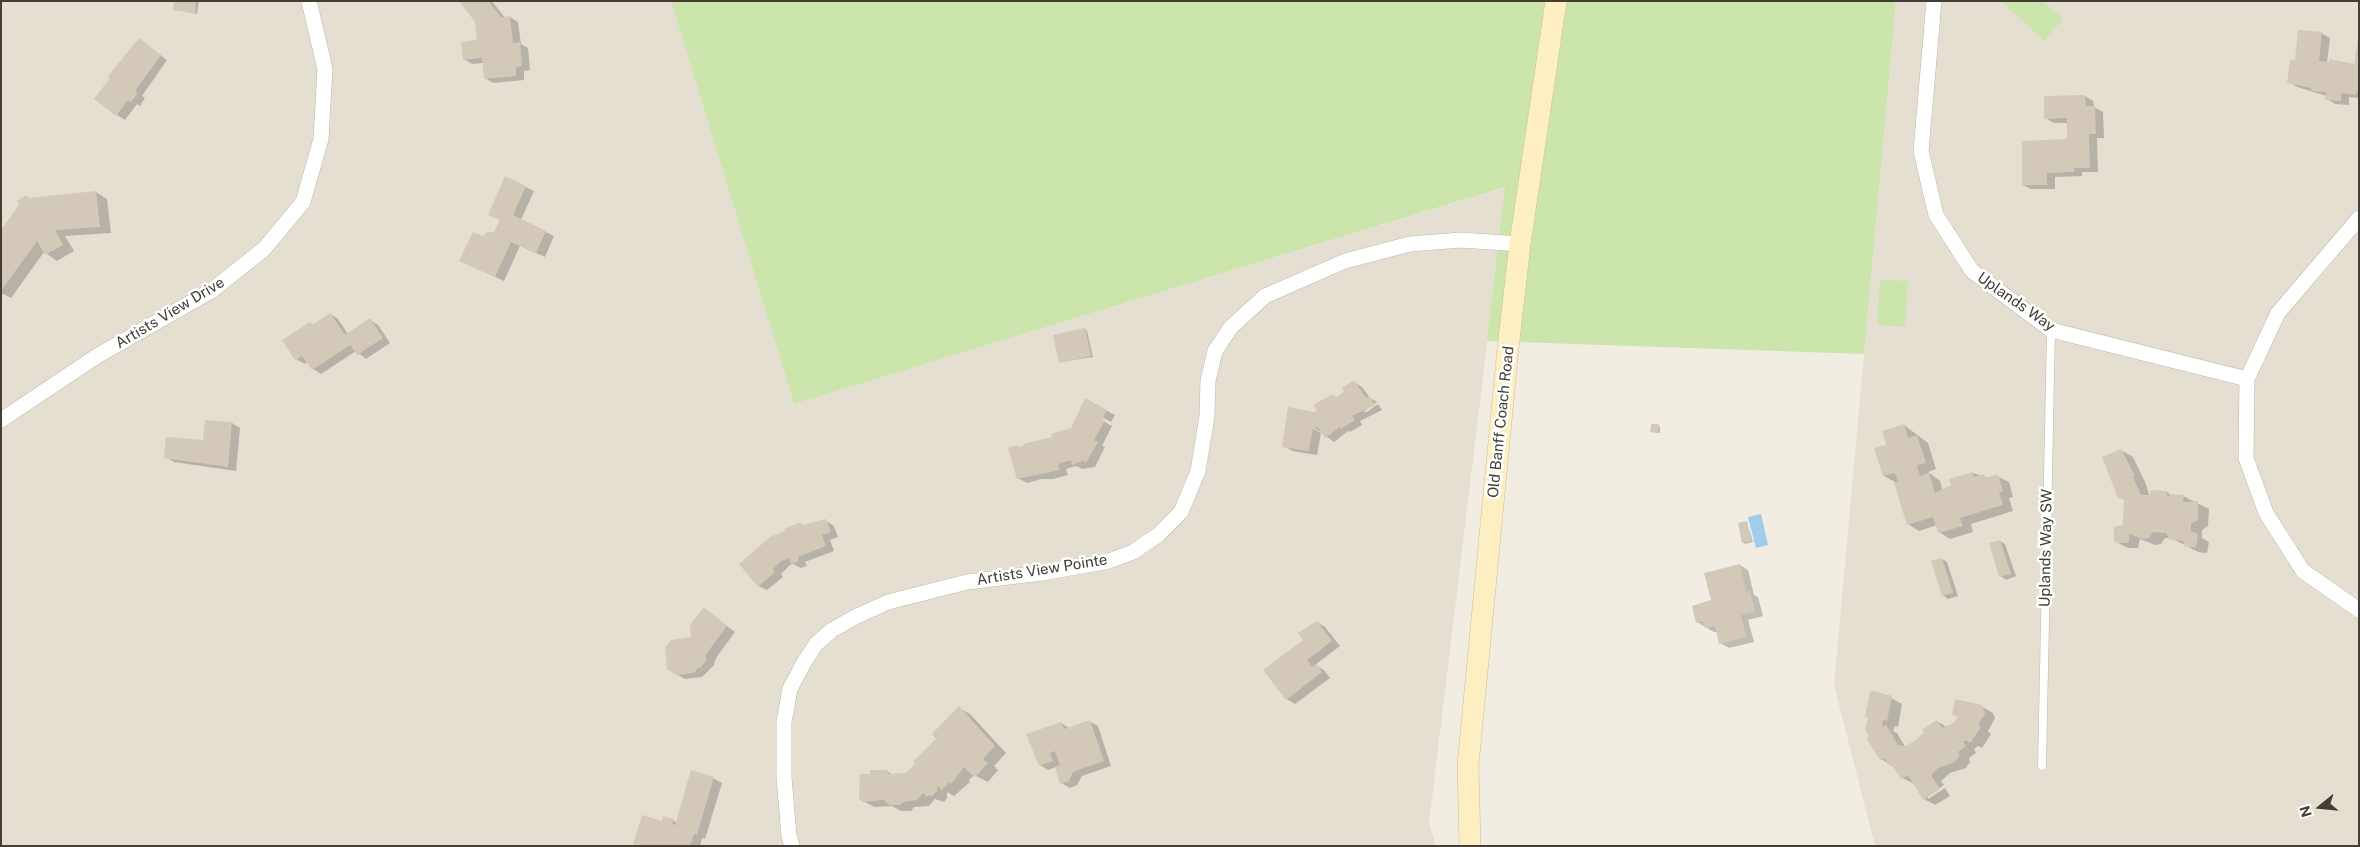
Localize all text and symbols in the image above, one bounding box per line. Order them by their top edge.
street label: Uplands Way [1974,269,2058,335]
street label: Artists View Drive [112,273,228,353]
street label: Old Banff Coach Road [1484,345,1518,499]
street label: Uplands Way SW [2036,489,2056,607]
street label: Artists View Pointe [975,551,1109,589]
north arrow [2295,782,2345,832]
text: N [2296,804,2315,819]

